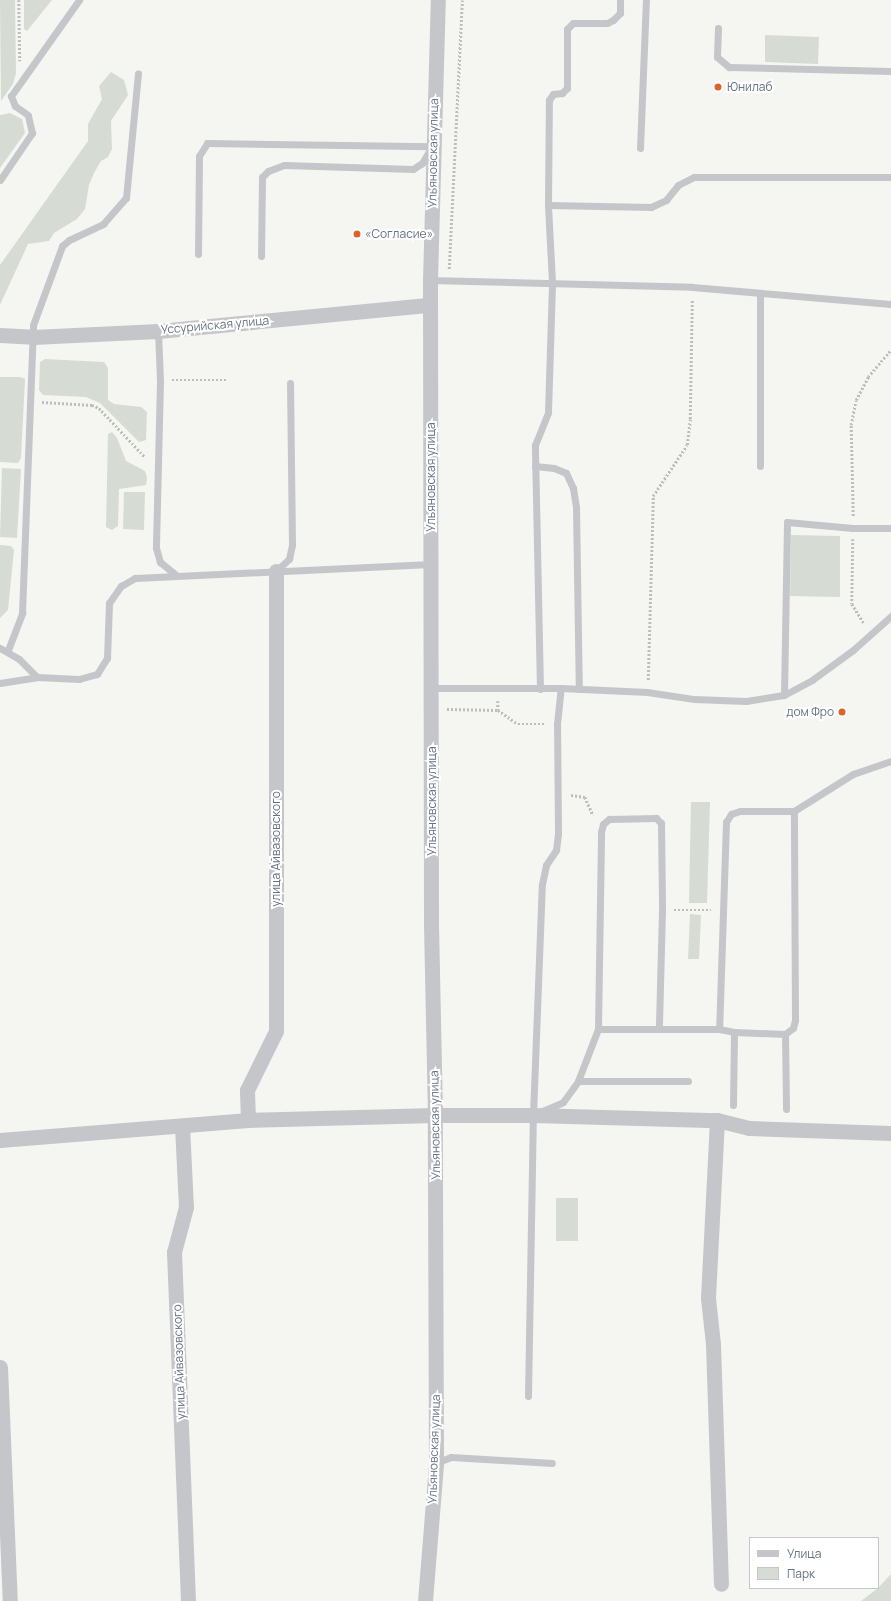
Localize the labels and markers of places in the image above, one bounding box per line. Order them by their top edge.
place label: Юнилаб [727,80,772,94]
marker: Юнилаб [712,81,724,93]
place label: «Согласие» [365,227,433,241]
marker: «Согласие» [352,229,362,239]
place label: дом Фро [786,705,834,719]
marker: дом Фро [837,707,847,717]

